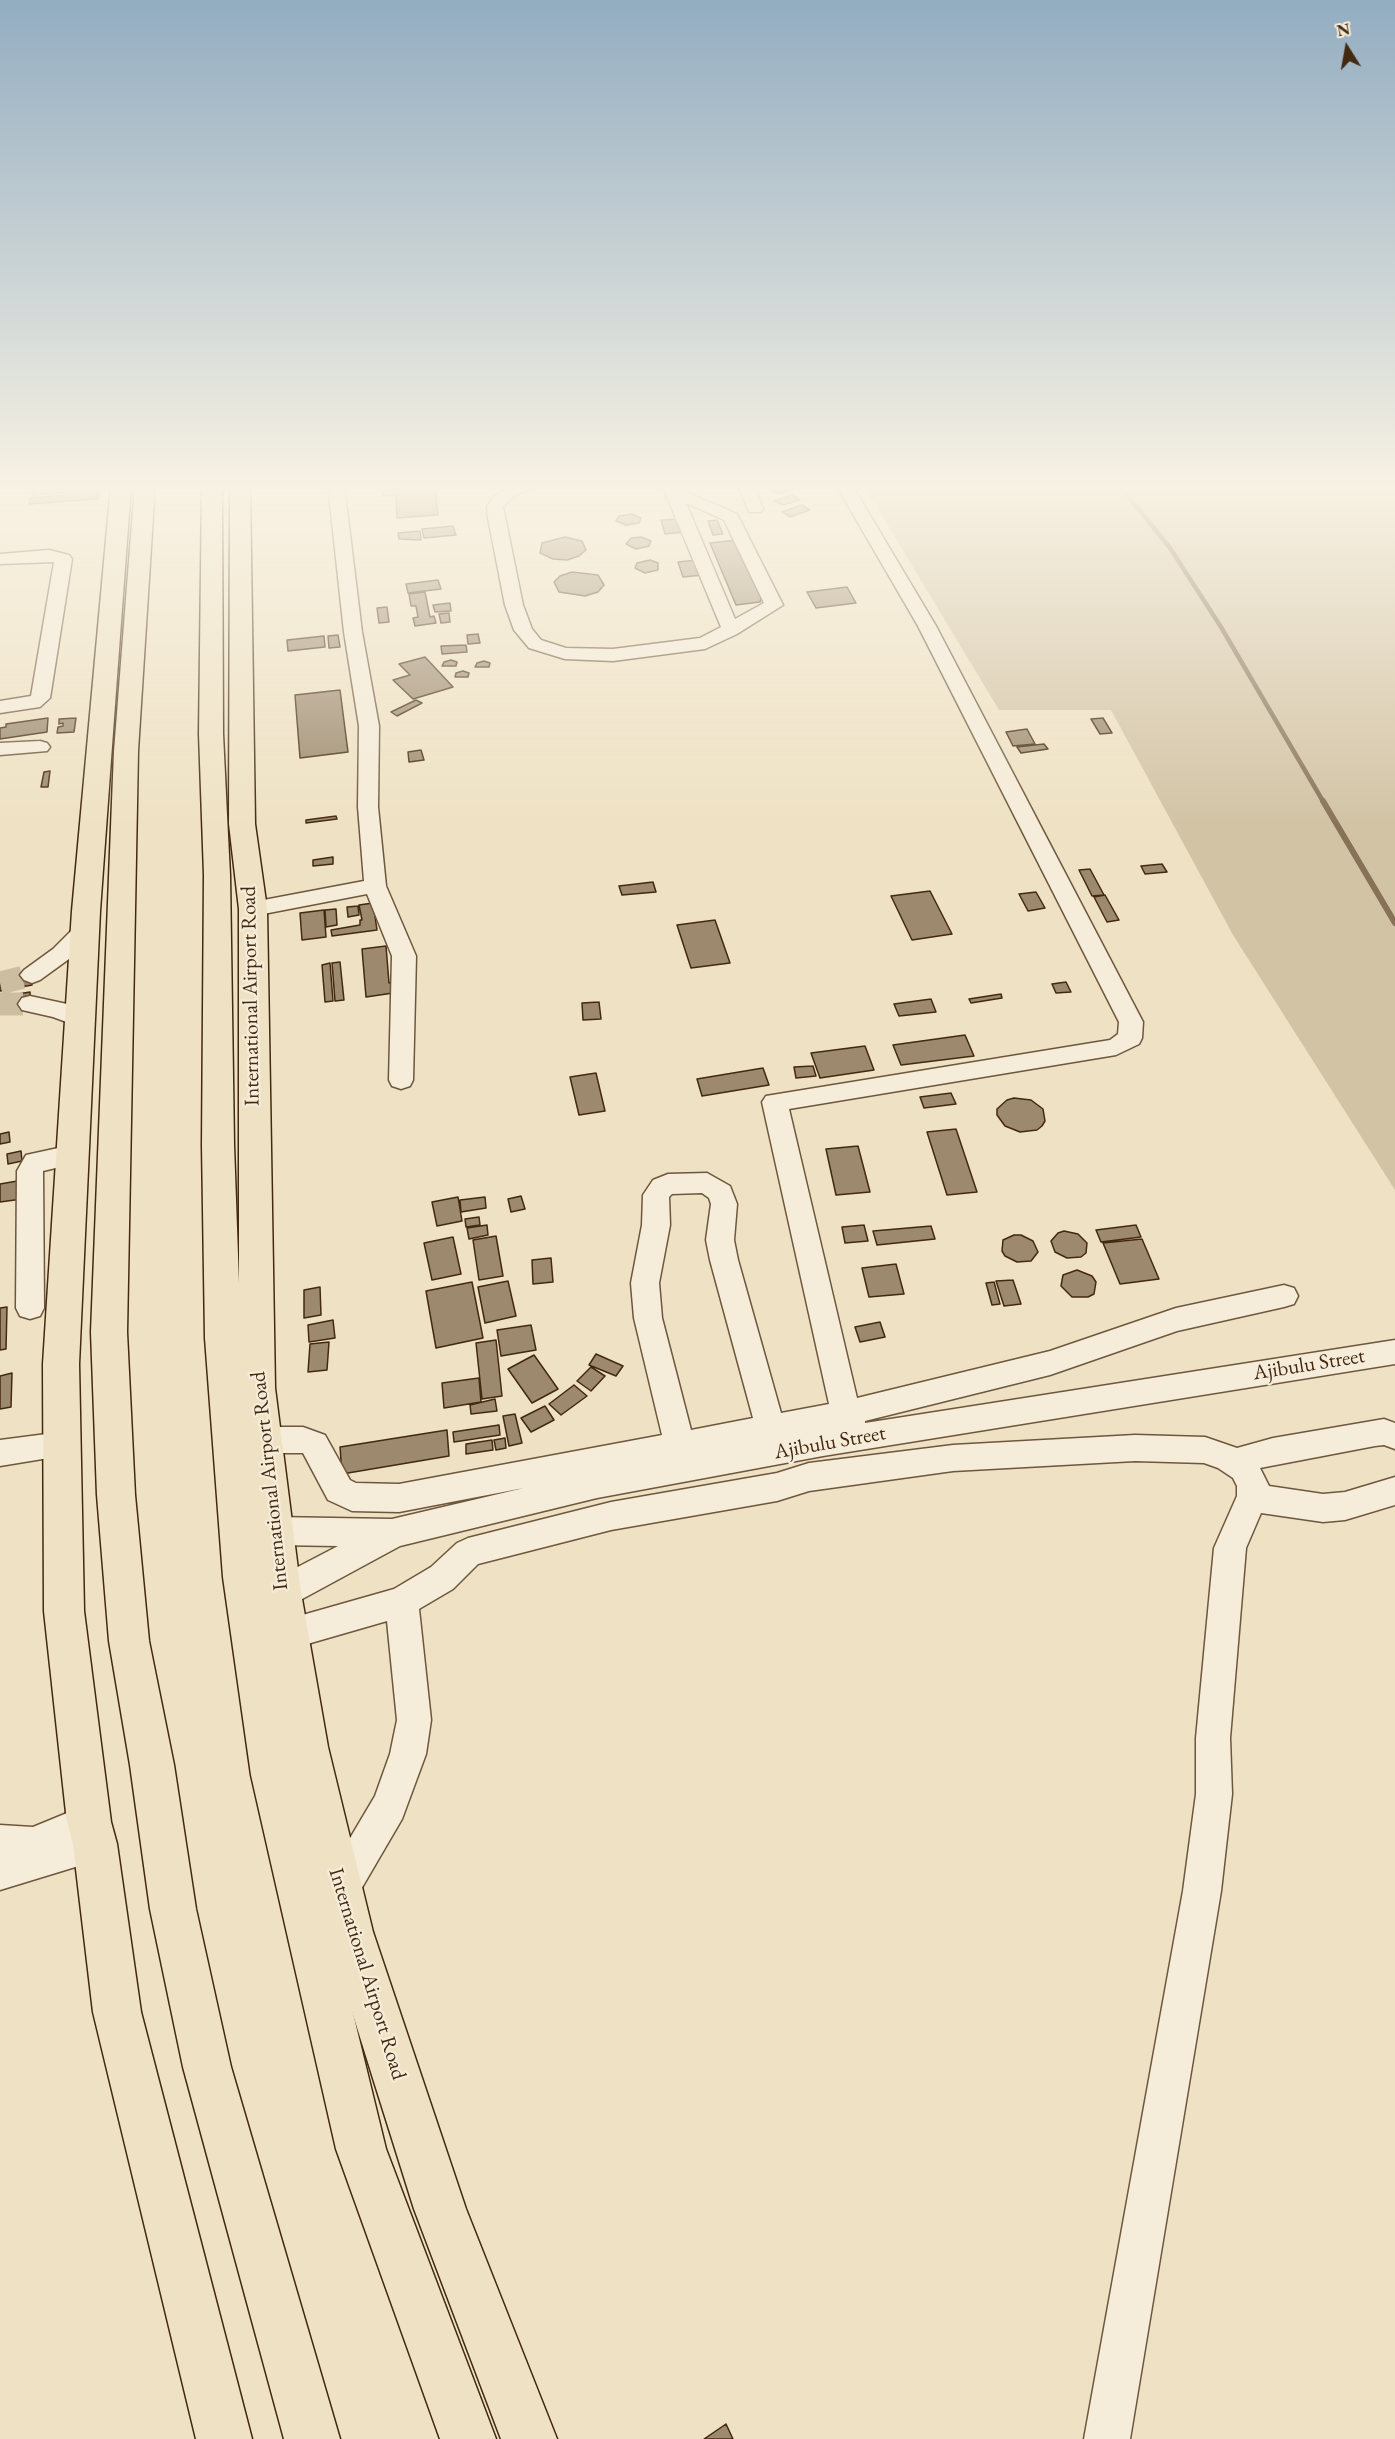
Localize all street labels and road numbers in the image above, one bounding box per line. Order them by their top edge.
street label: International Airport Road [236,886,266,1106]
street label: Ajibulu Street [1251,1344,1367,1386]
street label: International Airport Road [246,1370,294,1592]
street label: Ajibulu Street [772,1421,888,1465]
street label: International Airport Road [323,1865,411,2083]

